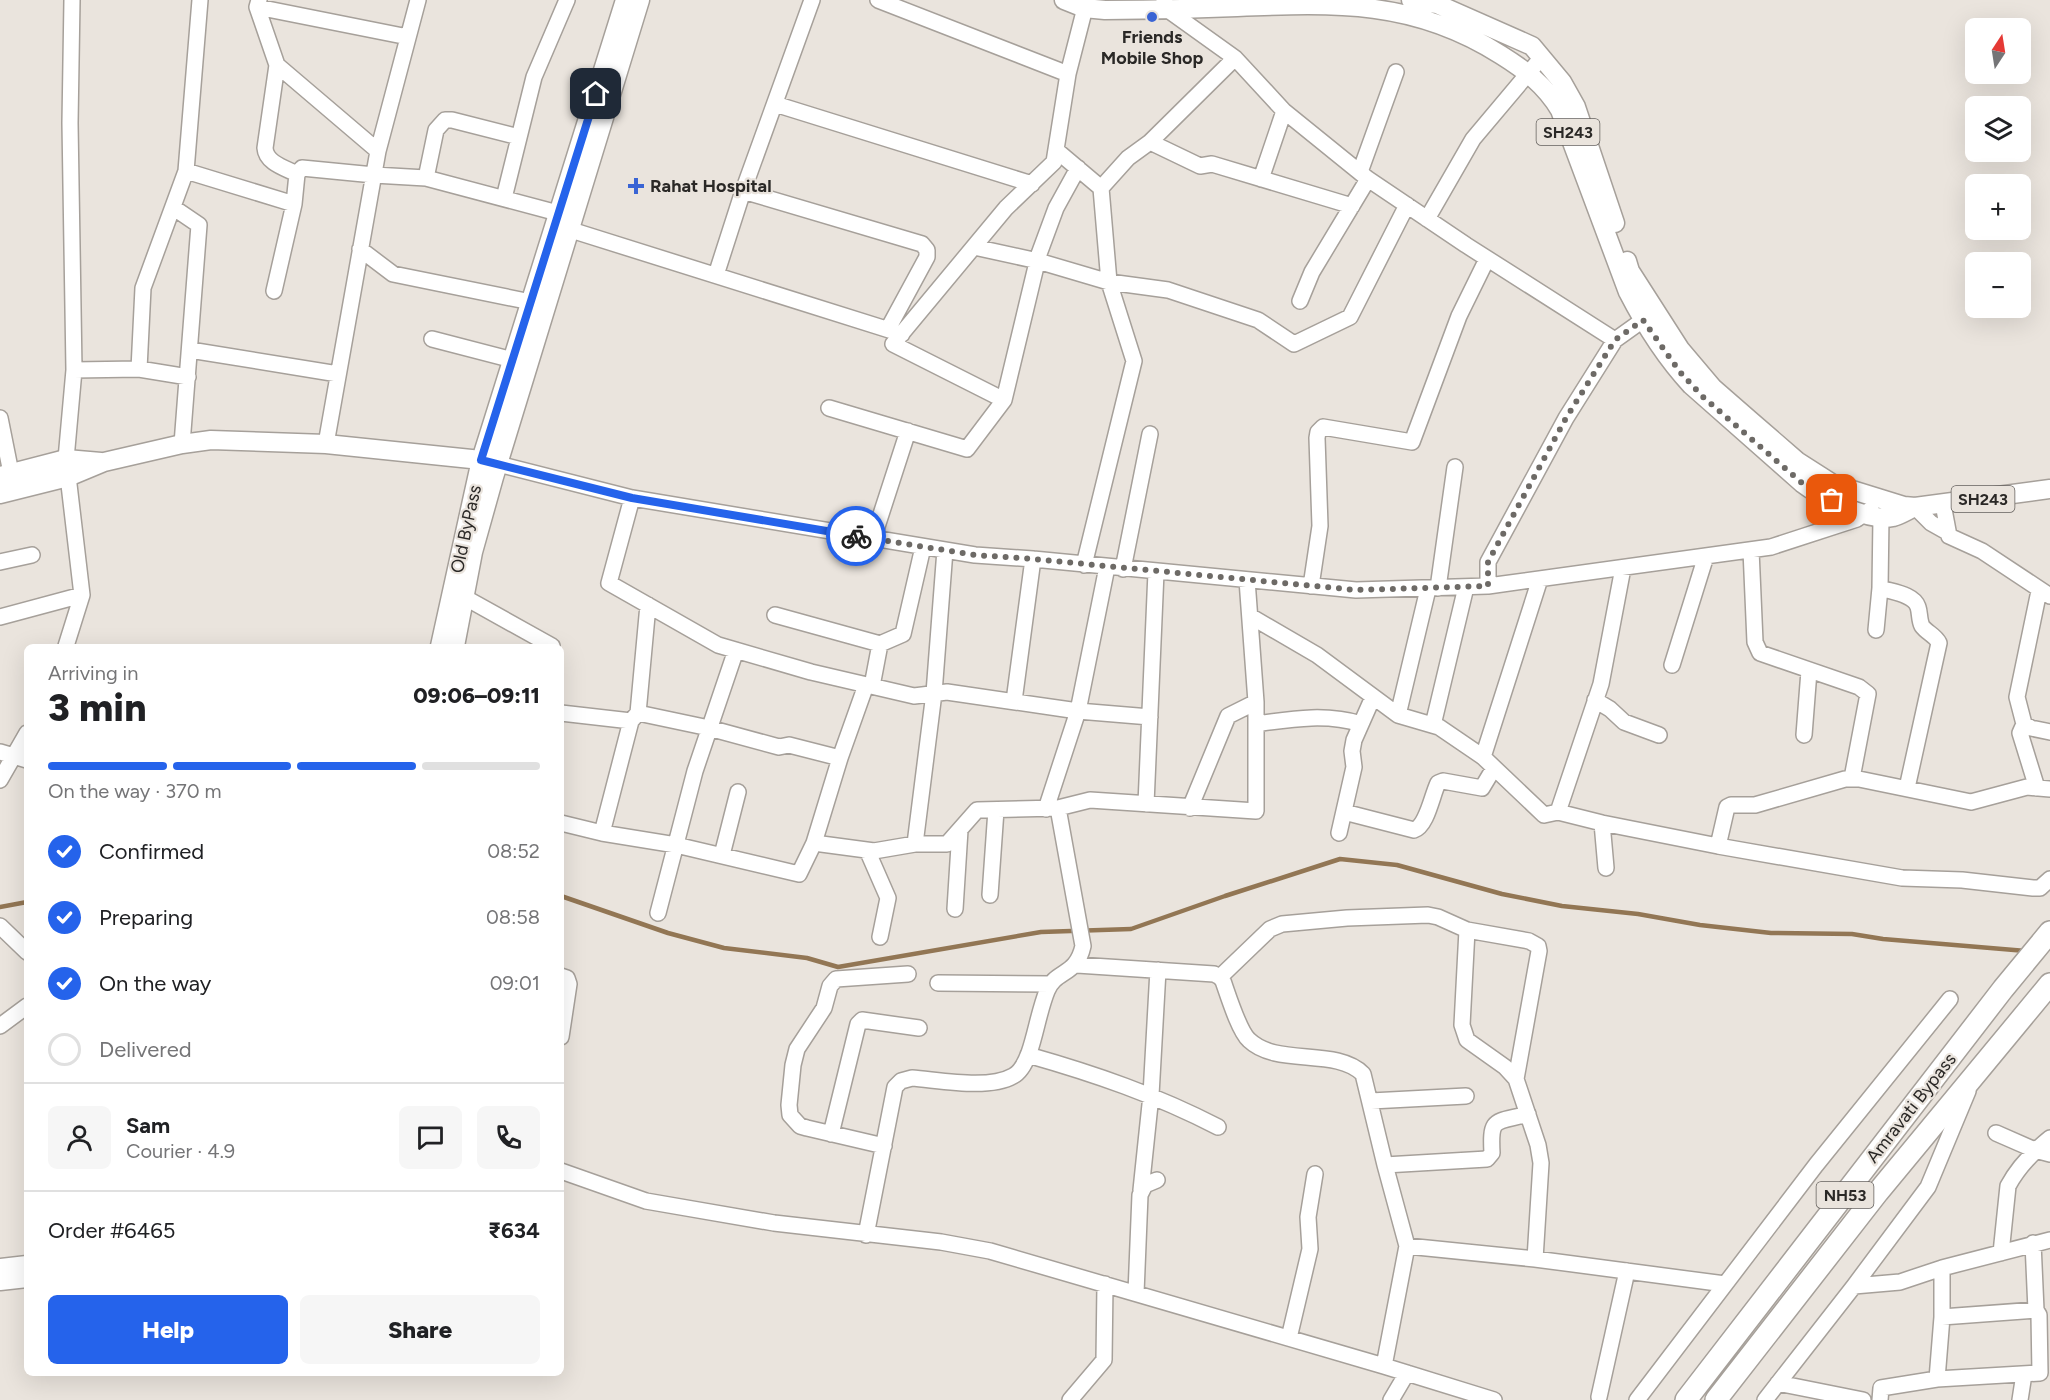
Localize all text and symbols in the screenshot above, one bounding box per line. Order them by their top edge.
marker: Friends Mobile Shop [1145,10,1159,24]
north arrow [1965,18,2031,84]
map controls [1965,18,2031,318]
place label: Friends Mobile Shop [1101,26,1203,69]
pin [570,68,621,119]
icon: home [579,77,612,110]
button: layers [1965,96,2031,162]
road number: SH243 [1536,119,1600,145]
button: + [1965,174,2031,240]
place label: Rahat Hospital [650,175,772,197]
marker: Rahat Hospital [627,177,645,195]
button: − [1965,252,2031,318]
pin [1806,474,1857,525]
street label: Old ByPass [446,483,486,575]
icon: bag [1815,483,1848,516]
road number: SH243 [1952,486,2014,512]
courier [826,506,886,566]
icon: bike [840,520,873,553]
text: Arriving in [48,661,138,685]
text: 09:06–09:11 [413,682,540,709]
text: 3 min [48,684,146,731]
text: On the way · 370 m [48,779,222,803]
icon: check [48,835,81,868]
text: Confirmed [99,838,204,865]
text: 08:52 [487,839,540,863]
icon: check [48,901,81,934]
text: Preparing [99,904,193,931]
text: 08:58 [486,905,540,929]
icon: check [48,967,81,1000]
text: On the way [99,970,211,997]
text: 09:01 [490,971,540,995]
text: Delivered [99,1036,192,1063]
street label: Amravati Bypass [1861,1049,1961,1167]
button: person [48,1106,111,1169]
button: chat [399,1106,462,1169]
button: phone [477,1106,540,1169]
text: Sam [126,1112,170,1139]
text: Courier · 4.9 [126,1139,235,1163]
road number: NH53 [1816,1182,1874,1208]
text: Order #6465 [48,1217,175,1244]
text: ₹634 [488,1217,540,1244]
button: Help [48,1295,288,1364]
button: Share [300,1295,540,1364]

